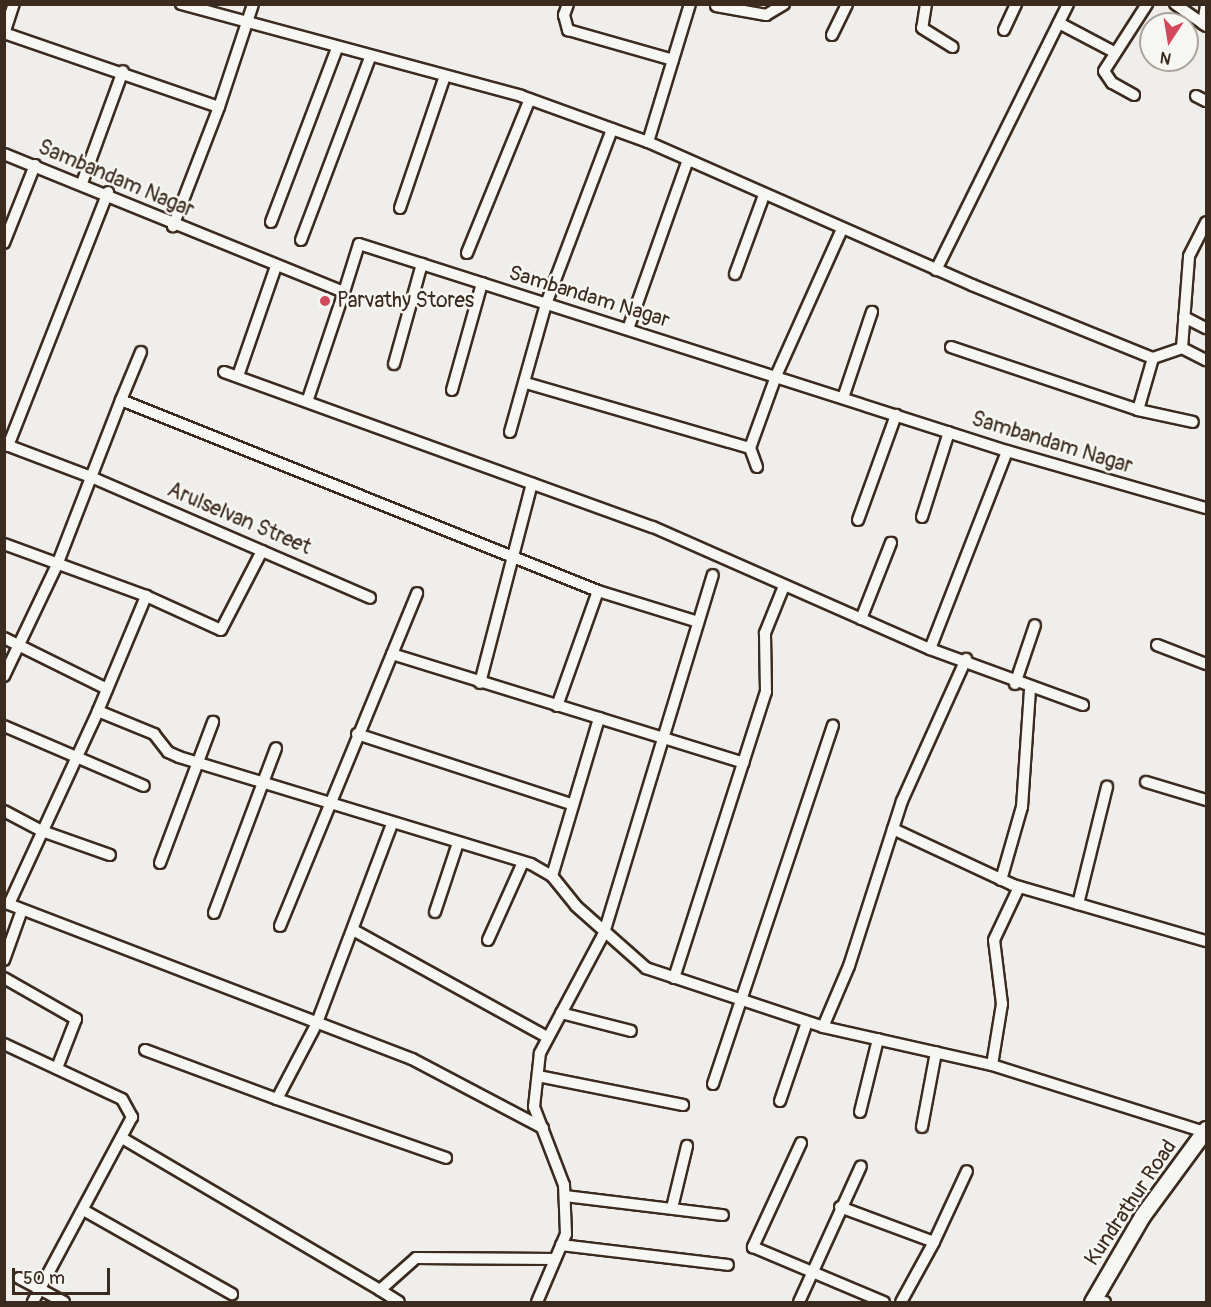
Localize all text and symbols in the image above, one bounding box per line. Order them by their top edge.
north arrow [1139,12,1199,72]
text: N [1158,47,1173,69]
street label: Sambandam Nagar [34,135,198,223]
street label: Sambandam Nagar [505,261,673,333]
place label: Parvathy Stores [337,288,474,314]
marker: Parvathy Stores [318,294,332,308]
street label: Sambandam Nagar [968,407,1136,479]
street label: Arulselvan Street [163,477,315,561]
street label: Kundrathur Road [1080,1135,1182,1271]
scale bar [15,1256,112,1294]
text: 50 m [23,1267,65,1290]

